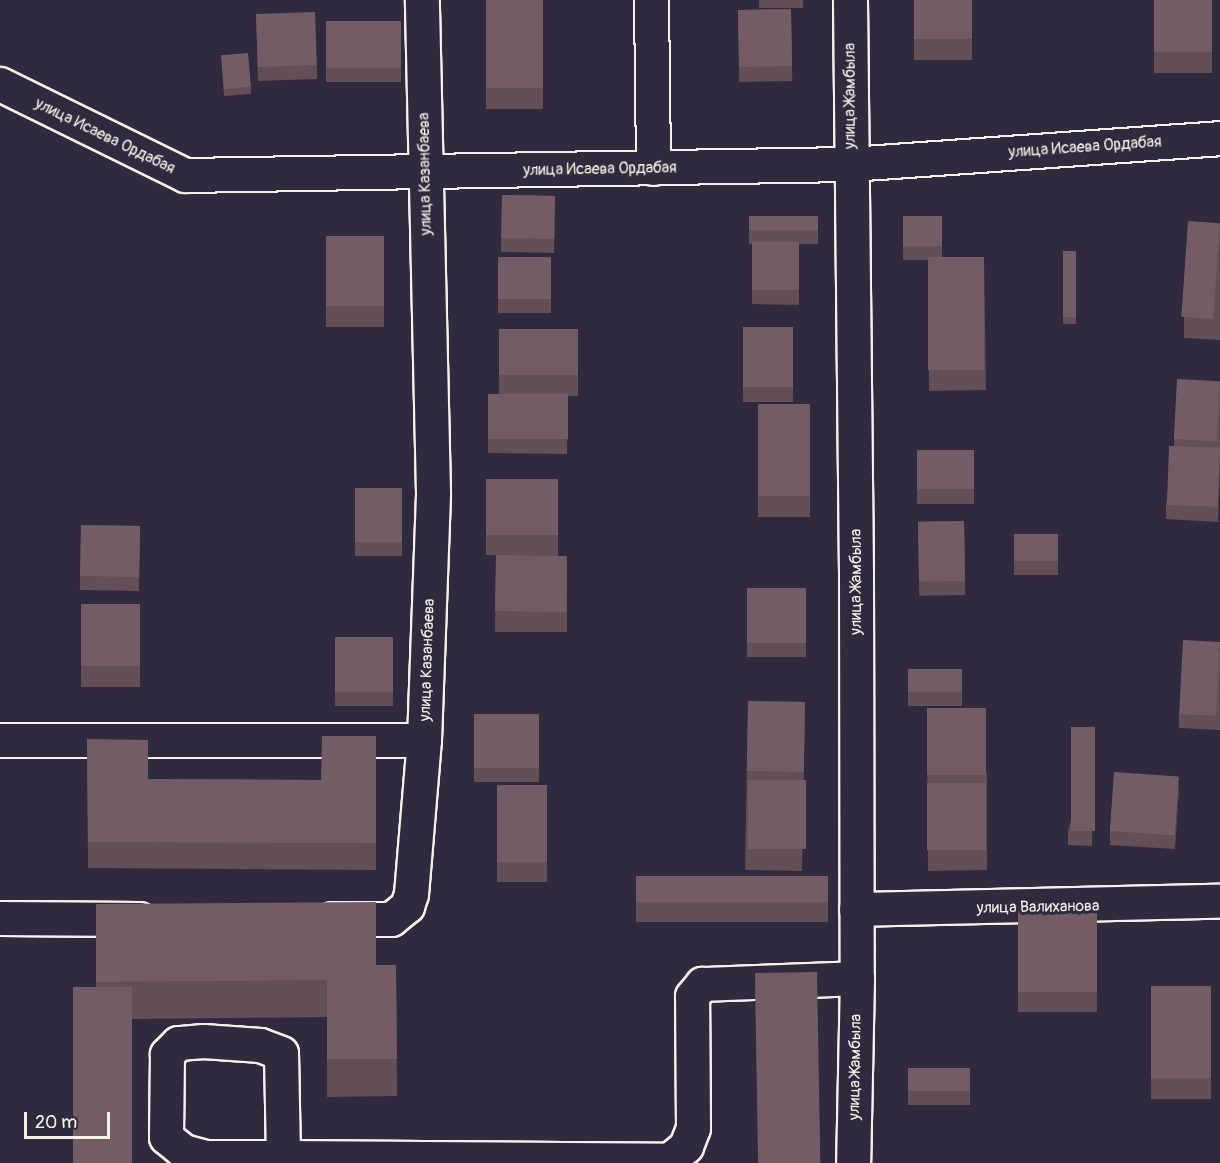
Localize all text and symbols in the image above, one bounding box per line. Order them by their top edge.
street label: улица Жамбыла [840,43,860,149]
street label: улица Исаева Ордабая [32,94,178,178]
street label: улица Казанбаева [414,112,436,236]
street label: улица Исаева Ордабая [1008,132,1162,162]
street label: улица Исаева Ордабая [523,158,677,180]
street label: улица Жамбыла [846,529,866,635]
street label: улица Казанбаева [415,598,439,722]
street label: улица Валиханова [977,896,1099,918]
street label: улица Жамбыла [844,1014,866,1120]
scale bar [27,1100,112,1138]
text: 20 m [35,1111,77,1134]

